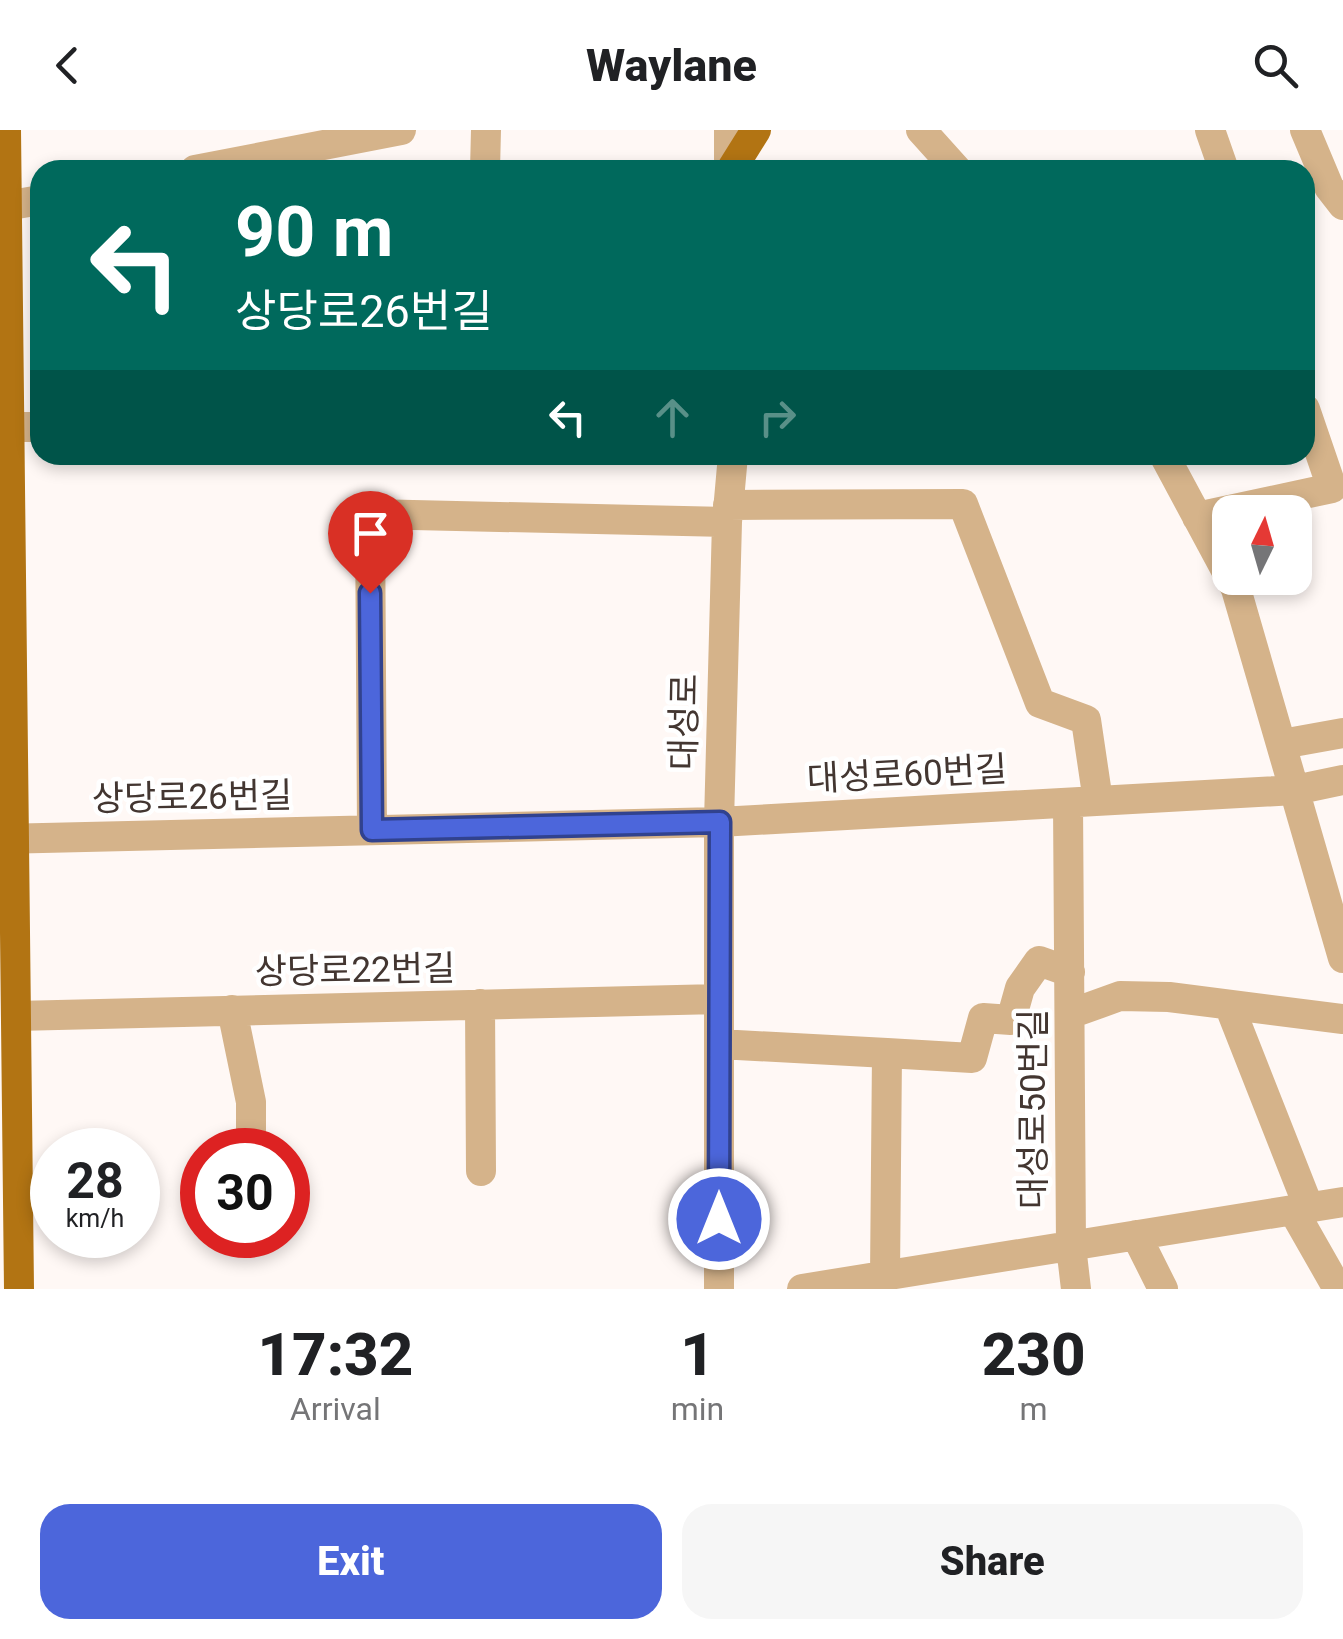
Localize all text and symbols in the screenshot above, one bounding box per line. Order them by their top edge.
icon: back [40,38,95,93]
icon: search [1248,38,1303,93]
text: Waylane [586,39,757,92]
text: 90 m [235,191,393,273]
icon: left [70,200,200,330]
text: 상당로26번길 [235,285,493,338]
icon: left [540,390,595,445]
icon: ahead [645,390,700,445]
icon: right [750,390,805,445]
pin [328,491,413,594]
north arrow [1212,495,1312,595]
map controls [1212,495,1312,595]
icon: arrive [343,506,398,561]
street label: 대성로 [663,673,706,771]
street label: 대성로60번길 [806,749,1008,800]
street label: 상당로26번길 [91,775,293,820]
street label: 상당로22번길 [254,948,456,993]
street label: 대성로50번길 [1013,1009,1054,1209]
speed limit sign: 30 [180,1128,310,1258]
text: 28 [66,1152,124,1210]
position arrow [667,1167,771,1271]
text: km/h [66,1204,124,1233]
text: 17:32 [257,1319,413,1390]
text: 1 [680,1319,715,1390]
text: 230 [982,1319,1086,1390]
text: Arrival [290,1390,381,1428]
text: min [671,1390,724,1428]
text: m [1020,1390,1048,1428]
button: Exit [40,1504,662,1619]
button: Share [682,1504,1303,1619]

